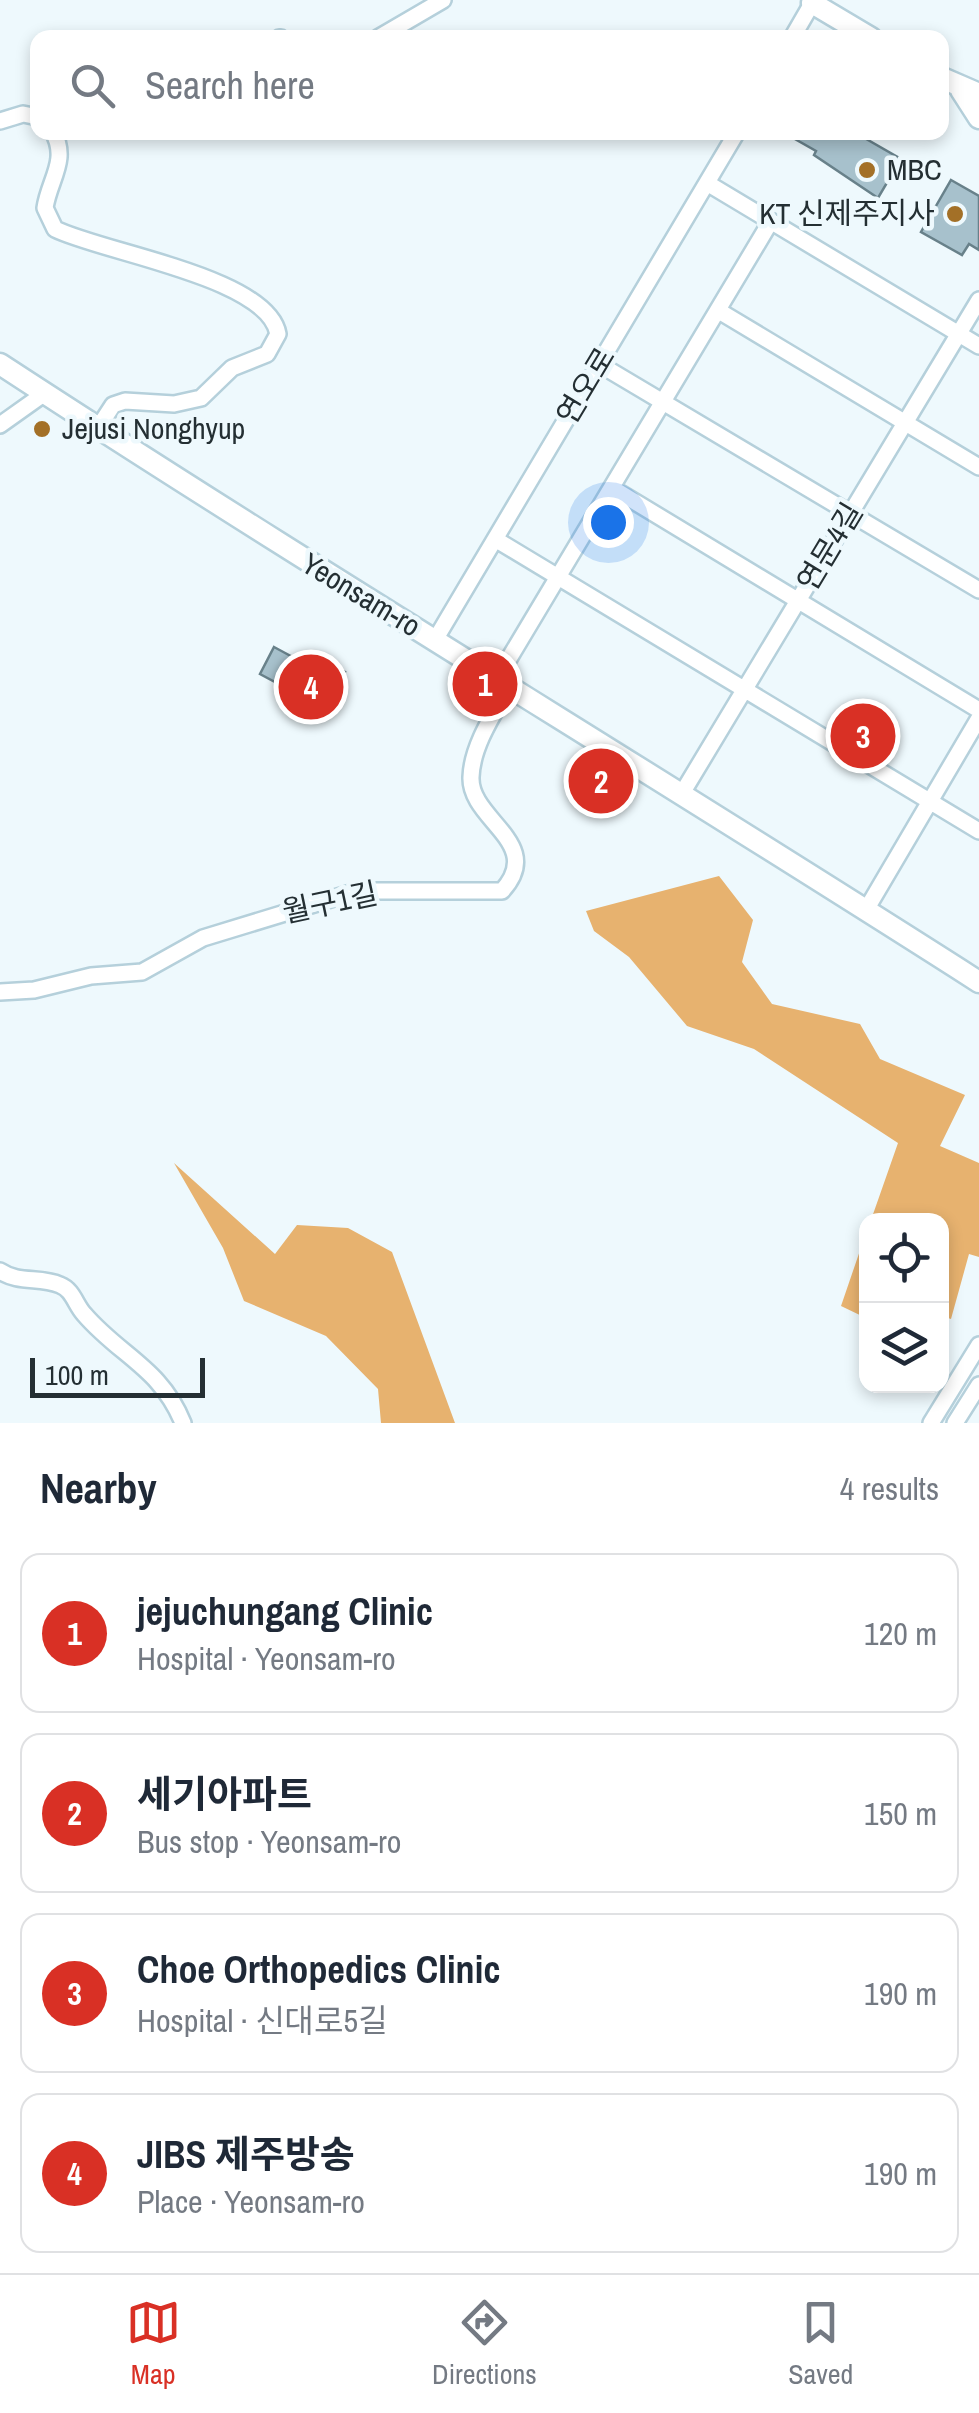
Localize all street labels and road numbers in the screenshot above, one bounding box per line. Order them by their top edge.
street label: 연오로 [547,340,624,431]
street label: 연문4길 [787,495,871,598]
street label: Yeonsam-ro [295,543,428,645]
street label: 월구1길 [278,872,381,932]

